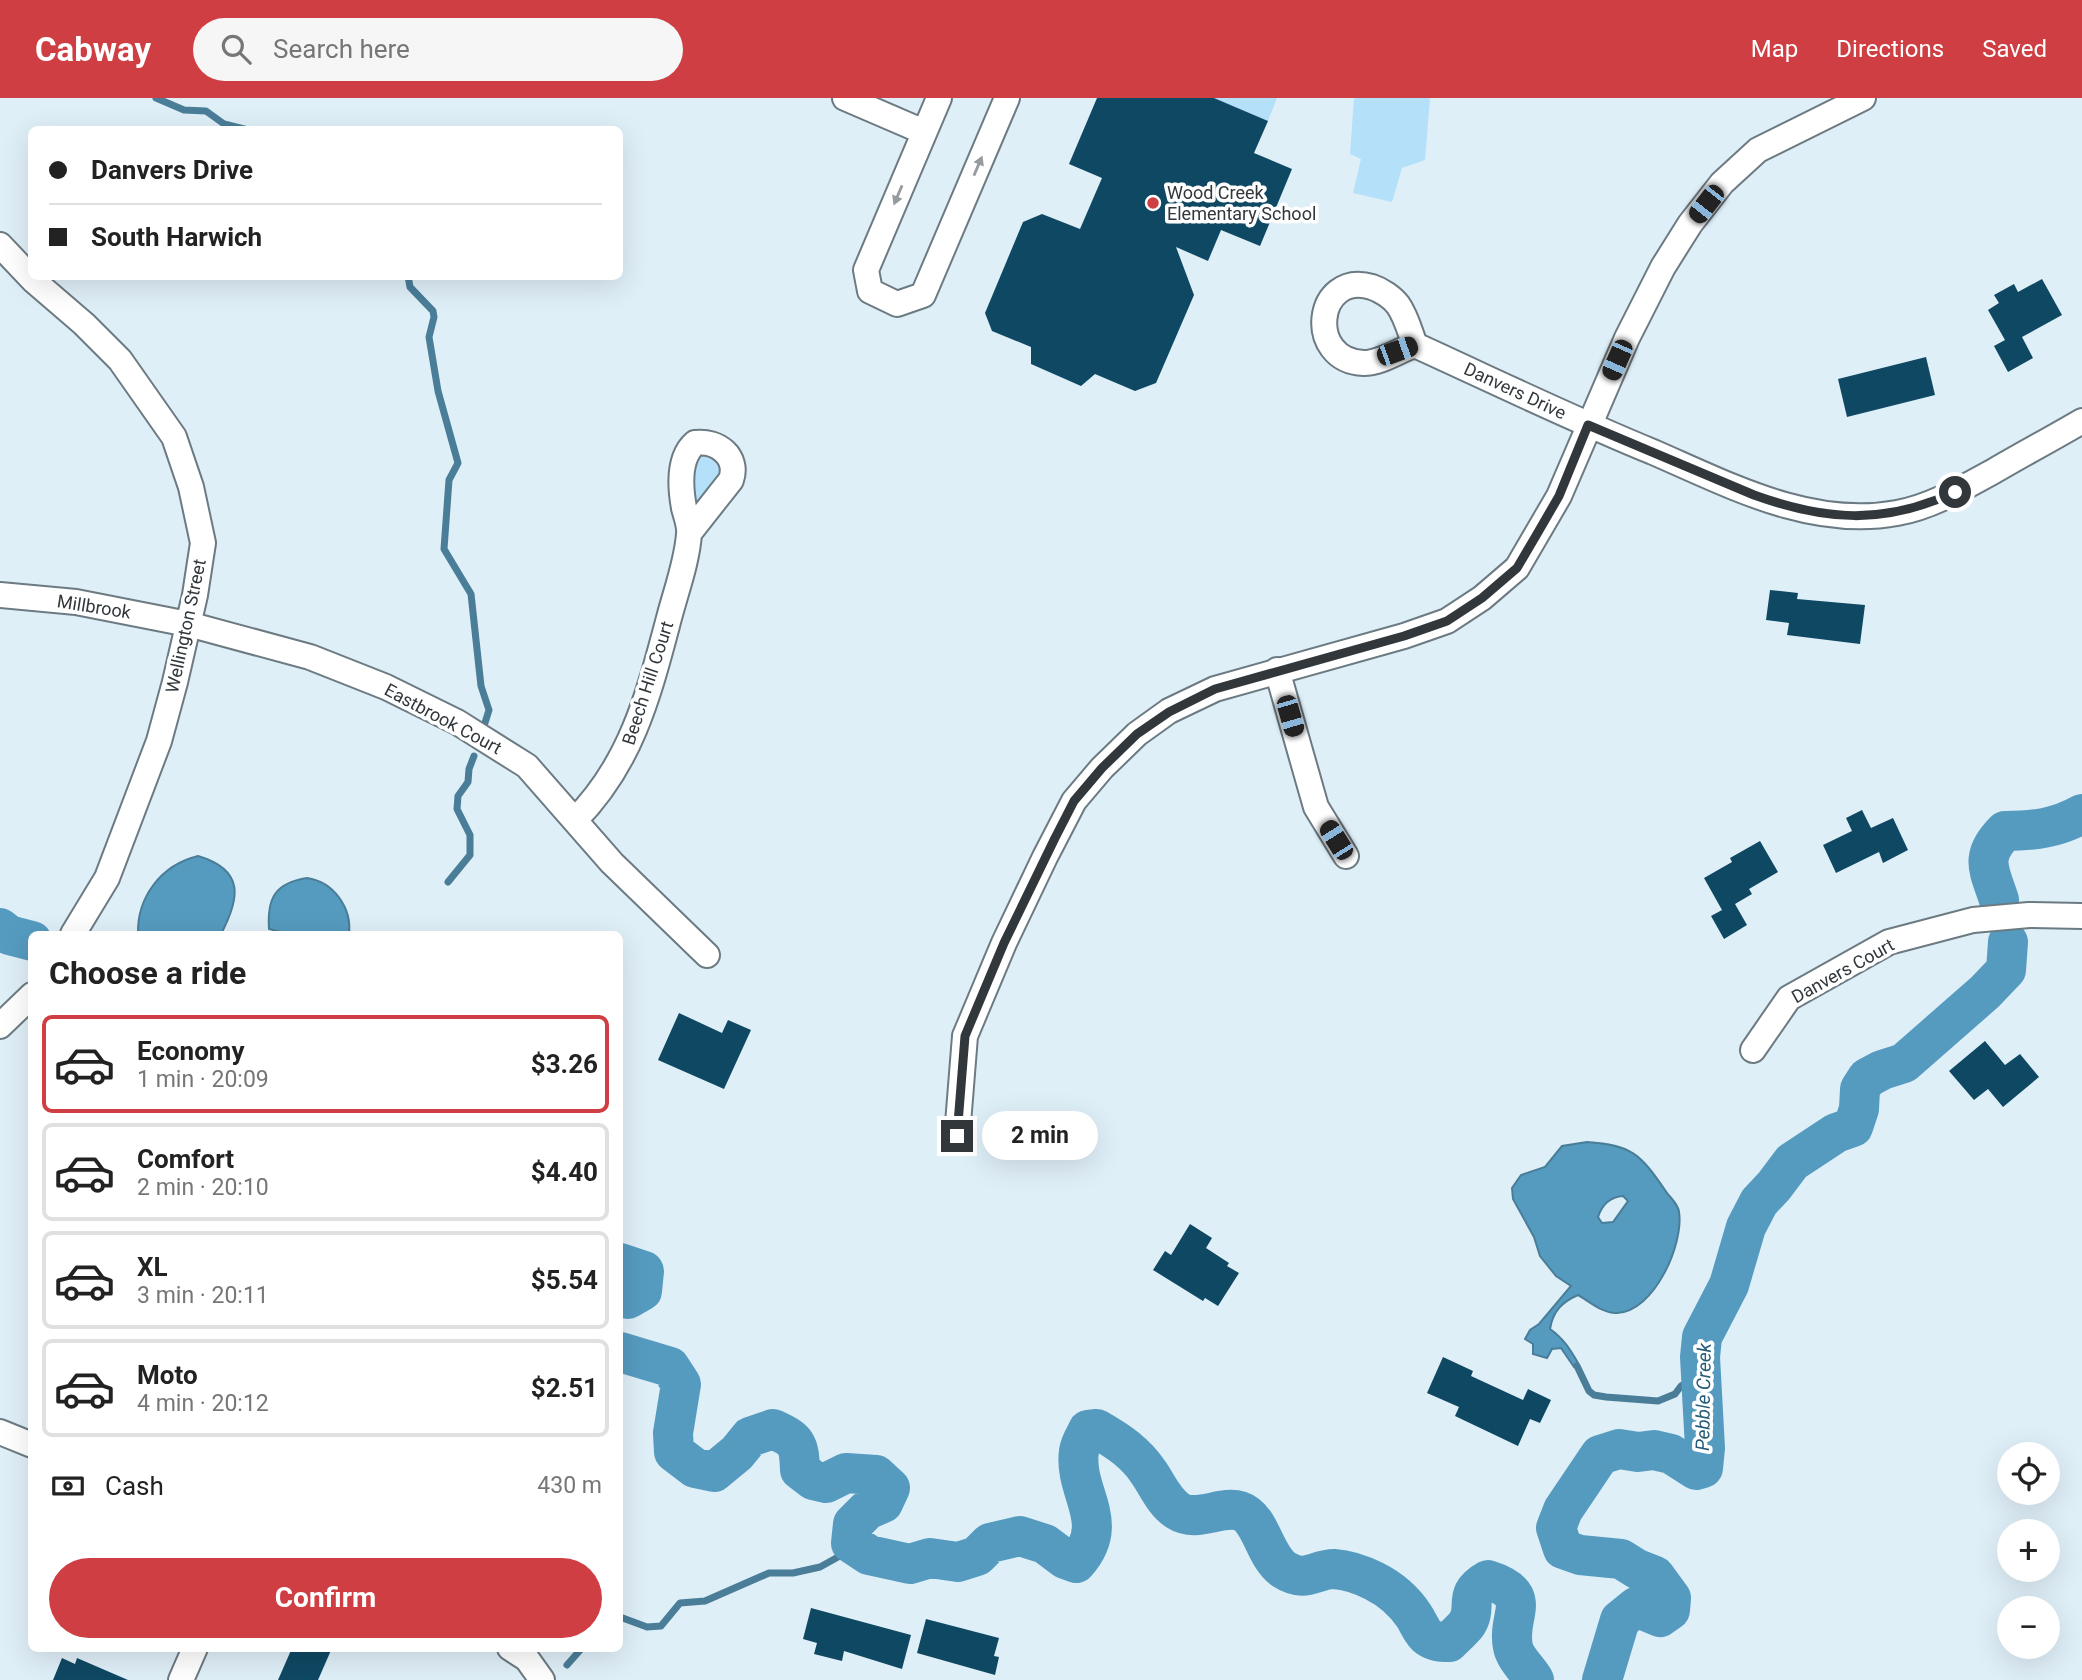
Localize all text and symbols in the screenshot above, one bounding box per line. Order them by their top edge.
search box [193,18,683,81]
text: Cabway [35,30,151,69]
icon: search [217,30,255,68]
text: Search here [273,34,410,64]
text: Map [1751,35,1798,63]
text: Directions [1836,35,1944,63]
text: Saved [1982,35,2047,63]
text: Danvers Drive [91,155,253,185]
one-way arrow [973,156,984,177]
car [1685,181,1728,227]
place label: Wood Creek Elementary School [1167,182,1316,224]
one-way arrow [892,185,903,206]
marker: Wood Creek Elementary School [1145,195,1161,211]
text: South Harwich [91,222,262,252]
car [1374,334,1421,368]
car [1599,337,1636,383]
street label: Danvers Drive [1461,358,1569,423]
route start [1939,476,1971,508]
street label: Wellington Street [161,557,210,695]
street label: Millbrook [56,590,133,623]
street label: Beech Hill Court [618,618,677,747]
street label: Eastbrook Court [381,679,506,758]
car [1275,693,1306,739]
car [1316,817,1357,863]
street label: Danvers Court [1788,934,1898,1007]
text: Choose a ride [49,954,246,992]
icon: car [53,1033,116,1096]
text: Economy [137,1036,244,1066]
text: $3.26 [531,1049,598,1079]
text: 1 min · 20:09 [137,1066,269,1093]
callout: 2 min [982,1112,1097,1160]
route end [941,1120,973,1152]
text: 2 min [1011,1122,1069,1149]
icon: car [53,1141,116,1204]
text: Comfort [137,1144,234,1174]
text: $4.40 [531,1157,598,1187]
text: 2 min · 20:10 [137,1174,269,1201]
icon: car [53,1249,116,1312]
text: XL [137,1252,168,1282]
text: $5.54 [531,1265,598,1295]
text: 3 min · 20:11 [137,1282,269,1309]
water label: Pebble Creek [1691,1342,1716,1451]
icon: car [53,1357,116,1420]
text: Moto [137,1360,198,1390]
text: $2.51 [531,1373,598,1403]
text: 4 min · 20:12 [137,1390,269,1417]
map controls [1997,1442,2060,1659]
button: locate [1997,1442,2060,1505]
icon: cash [49,1467,87,1505]
text: Cash [105,1471,164,1501]
text: 430 m [537,1472,602,1499]
button: + [1997,1519,2060,1582]
button: Confirm [49,1558,602,1638]
button: − [1997,1596,2060,1659]

